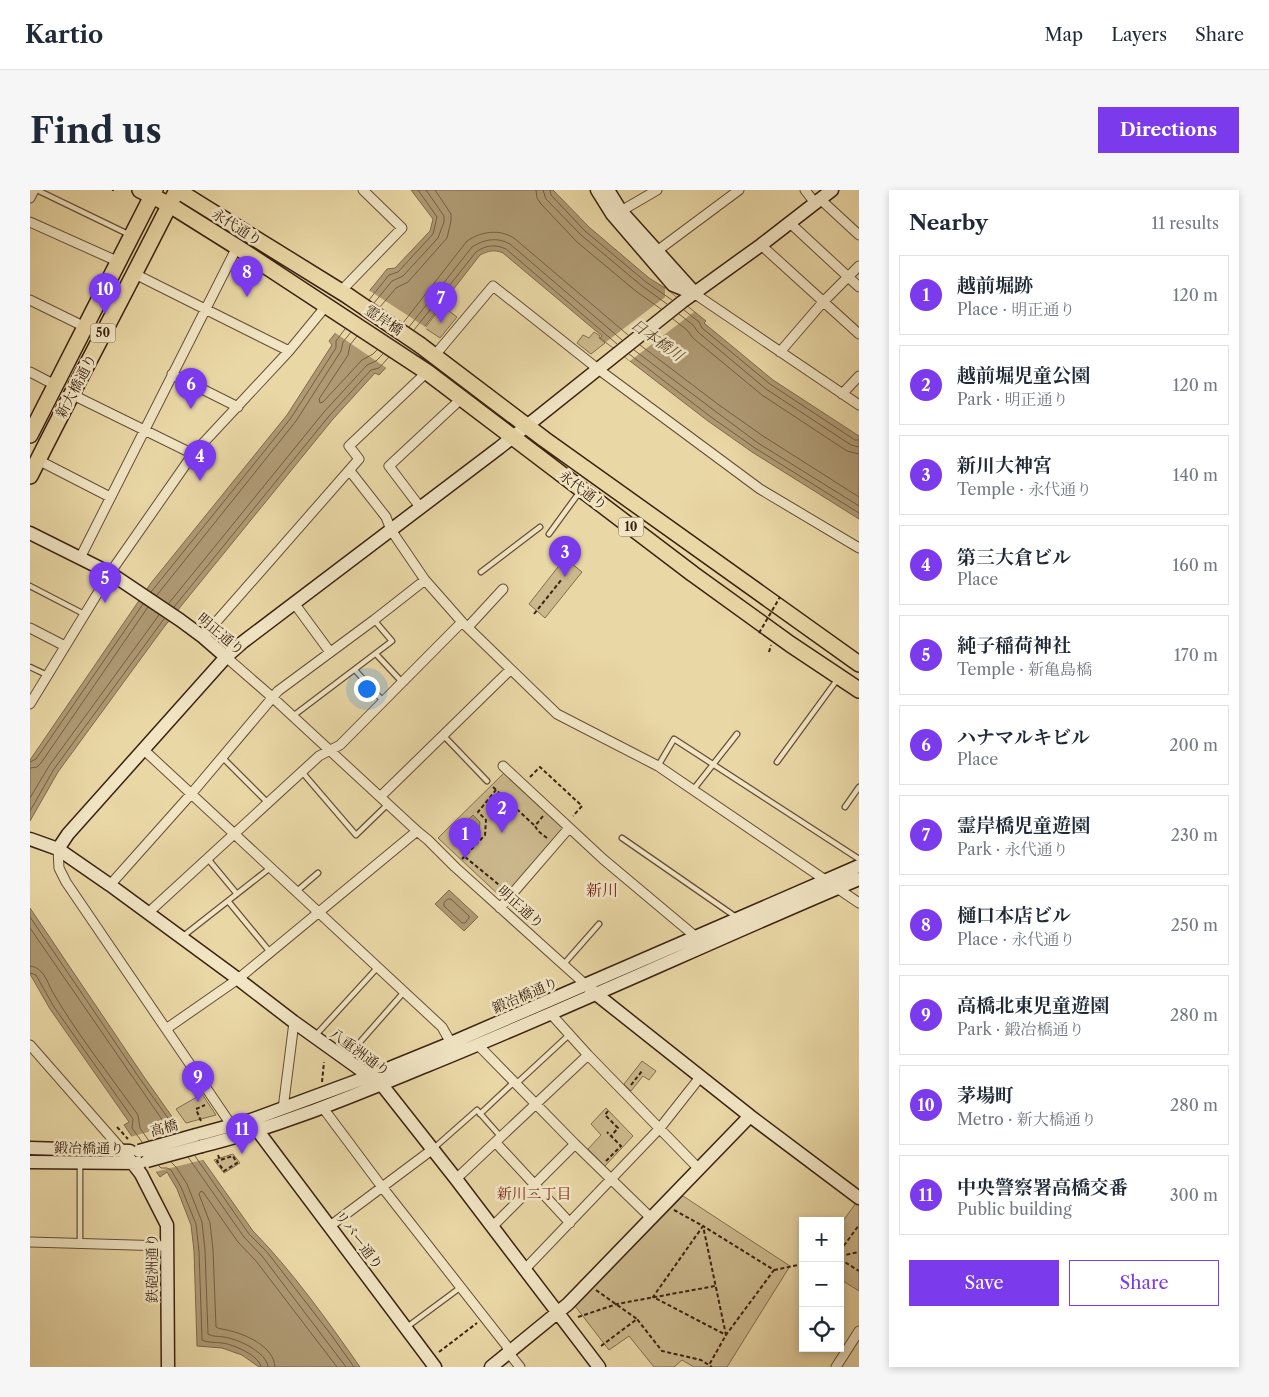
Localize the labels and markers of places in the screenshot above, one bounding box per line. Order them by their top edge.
pin: 8 [231,256,263,297]
pin: 10 [89,273,121,314]
pin: 7 [425,282,457,323]
pin: 6 [175,368,207,409]
pin: 4 [184,440,216,481]
pin: 3 [549,536,581,577]
pin: 5 [89,562,121,603]
pin: 2 [486,792,518,833]
pin: 1 [449,818,481,859]
pin: 9 [182,1061,214,1102]
pin: 11 [226,1113,258,1154]

